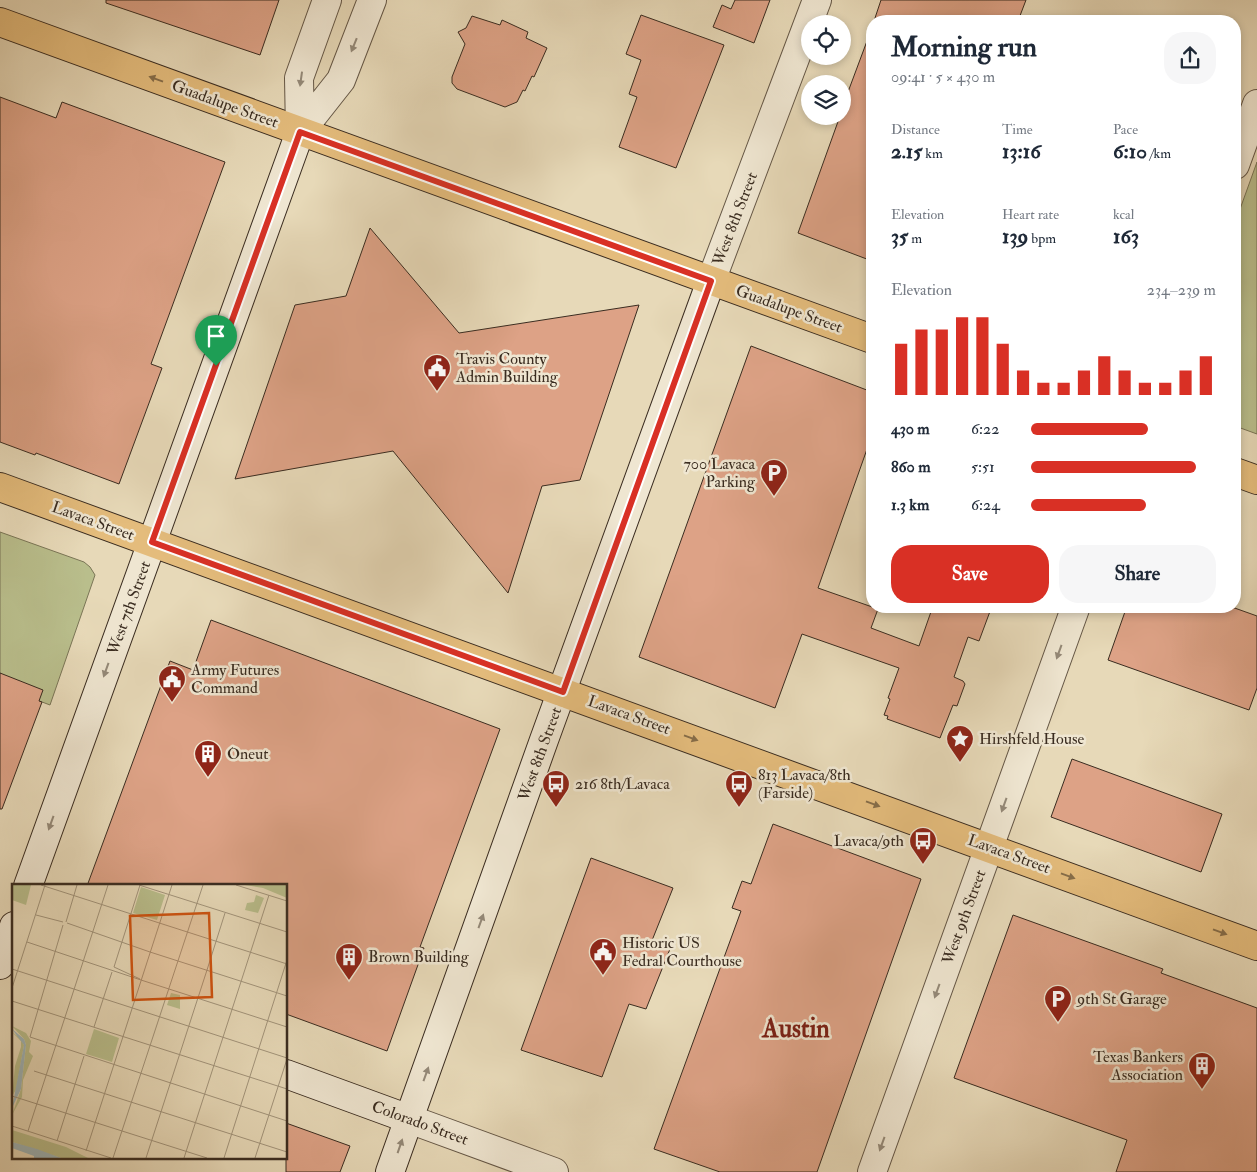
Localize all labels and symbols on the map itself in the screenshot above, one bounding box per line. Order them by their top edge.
one-way arrow [350,38,358,52]
one-way arrow [296,72,304,88]
one-way arrow [148,75,163,82]
street label: Guadalupe Street [169,75,281,133]
street label: West 8th Street [708,169,762,270]
street label: Guadalupe Street [733,280,845,338]
pin [195,315,237,366]
place label: Travis County Admin Building [455,349,559,387]
public building icon: Travis County Admin Building [422,353,452,392]
place label: 700 Lavaca Parking [684,454,756,492]
parking icon: 700 Lavaca Parking [759,458,789,497]
street label: Lavaca Street [49,497,137,545]
street label: West 7th Street [102,558,155,659]
one-way arrow [1055,645,1063,660]
place label: Army Futures Command [190,660,279,698]
one-way arrow [102,663,109,678]
public building icon: Army Futures Command [157,664,187,703]
street label: Lavaca Street [585,691,673,739]
street label: West 8th Street [513,704,566,805]
place icon: Hirshfeld House [945,724,975,763]
place label: Hirshfeld House [979,729,1085,749]
one-way arrow [684,734,699,742]
building icon: Oneut [193,739,223,778]
place label: Oneut [227,744,268,764]
place label: 813 Lavaca/8th (Farside) [758,765,851,803]
bus stop icon: 216 8th/Lavaca [541,769,571,808]
bus stop icon: 813 Lavaca/8th (Farside) [724,769,754,808]
place label: 216 8th/Lavaca [575,774,670,794]
one-way arrow [1000,798,1008,813]
one-way arrow [866,800,881,808]
one-way arrow [47,816,54,831]
bus stop icon: Lavaca/9th [908,826,938,865]
street label: Lavaca Street [965,830,1053,878]
place label: Lavaca/9th [834,831,905,851]
street label: West 9th Street [937,867,990,968]
one-way arrow [1061,872,1076,880]
inset map [12,884,288,1160]
one-way arrow [478,913,485,928]
one-way arrow [1213,928,1228,936]
place label: Historic US Fedral Courthouse [622,933,742,971]
public building icon: Historic US Fedral Courthouse [588,937,618,976]
building icon: Brown Building [334,942,364,981]
place label: Brown Building [368,947,470,967]
one-way arrow [933,984,941,999]
parking icon: 9th St Garage [1043,984,1073,1023]
place label: 9th St Garage [1076,989,1167,1009]
district label: Austin [761,1013,830,1045]
place label: Texas Bankers Association [1093,1047,1183,1085]
building icon: Texas Bankers Association [1187,1051,1217,1090]
one-way arrow [423,1066,430,1081]
street label: Colorado Street [369,1096,471,1150]
one-way arrow [878,1137,886,1152]
one-way arrow [396,1138,404,1153]

